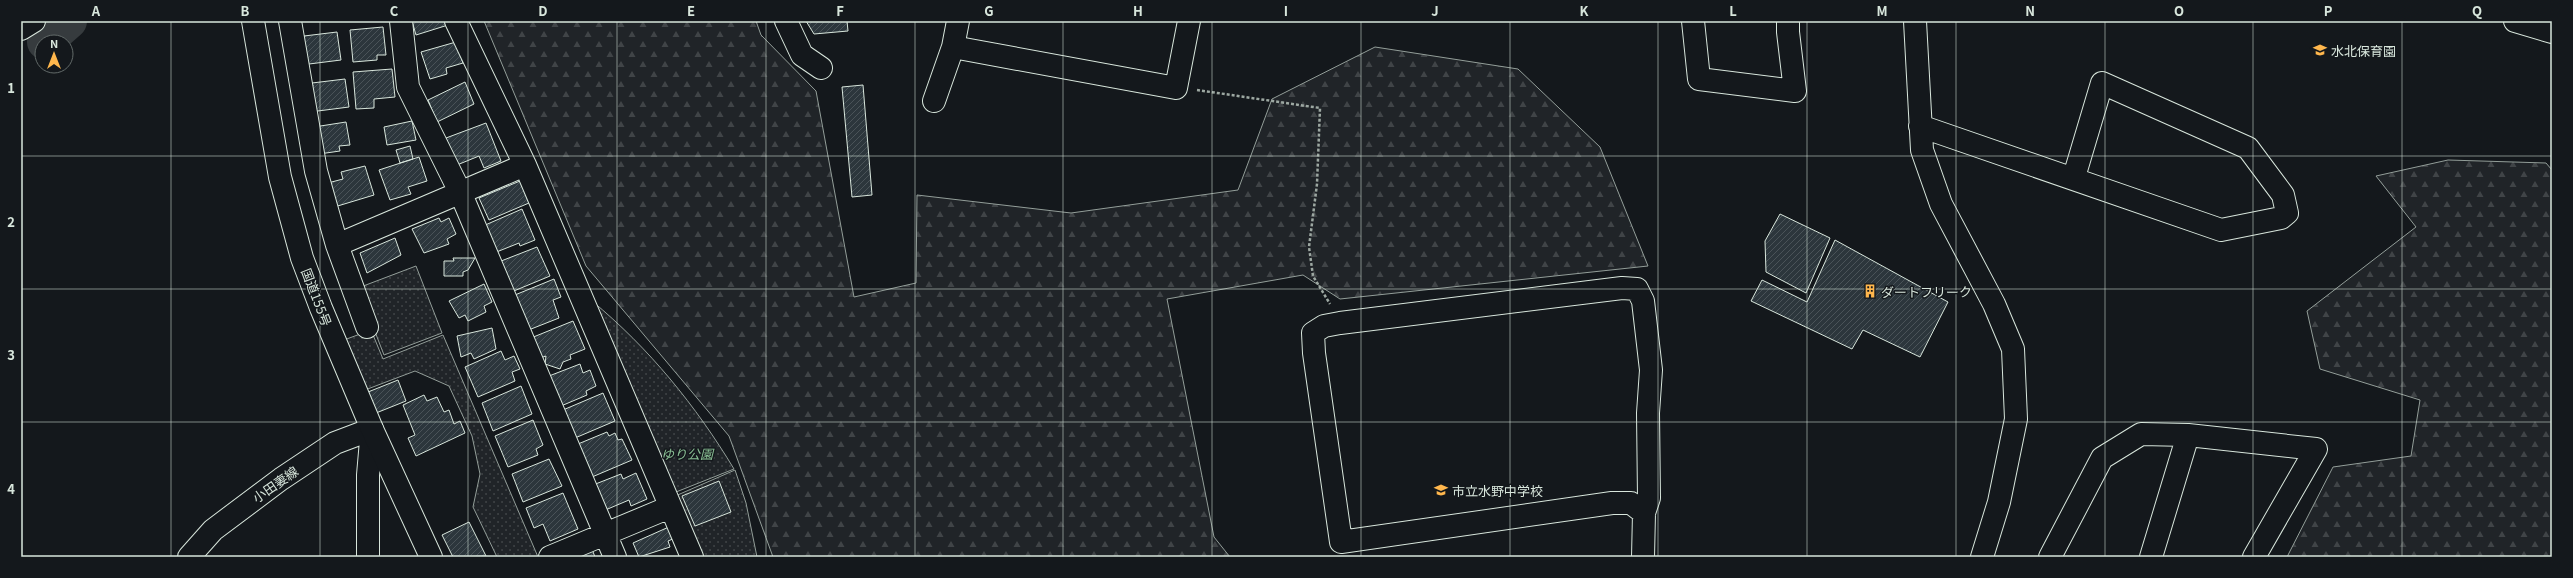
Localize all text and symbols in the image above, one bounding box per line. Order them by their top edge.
text: A [91,1,101,20]
text: B [241,1,250,20]
text: C [390,1,399,20]
text: D [538,1,548,20]
text: E [687,1,695,20]
text: F [836,1,844,20]
text: G [984,1,994,20]
text: H [1133,1,1143,20]
text: I [1284,1,1288,20]
text: J [1431,1,1439,20]
text: K [1580,1,1589,20]
text: L [1729,1,1737,20]
text: M [1876,1,1888,20]
text: N [2025,1,2035,20]
text: O [2174,1,2184,20]
text: P [2324,1,2333,20]
text: Q [2472,1,2482,20]
north arrow [34,34,74,74]
text: N [50,35,58,51]
place label: 水北保育園 [2331,41,2396,60]
school or university icon: 水北保育園 [2312,42,2328,58]
text: 1 [7,78,15,97]
text: 2 [7,212,15,231]
street label: 国道155号 [297,265,337,329]
place label: ダートフリーク [1881,282,1972,301]
building icon: ダートフリーク [1862,283,1878,299]
text: 3 [7,345,15,364]
park label: ゆり公園 [661,444,715,463]
street label: 小田妻線 [248,461,302,507]
text: 4 [7,479,15,498]
place label: 市立水野中学校 [1452,481,1543,500]
school or university icon: 市立水野中学校 [1433,482,1449,498]

